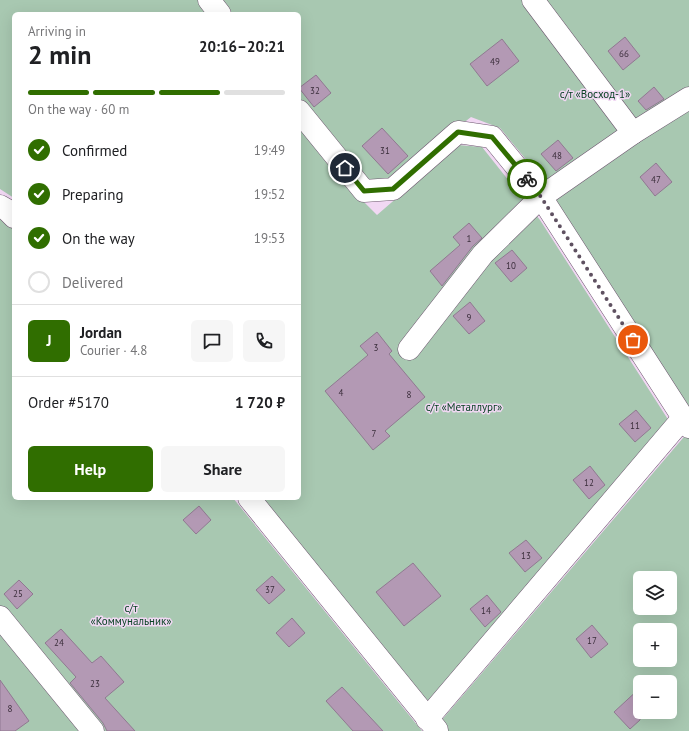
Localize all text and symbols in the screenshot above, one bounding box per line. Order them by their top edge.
text: Arriving in [28,23,86,40]
text: 20:16–20:21 [199,37,285,56]
text: 2 min [28,38,91,71]
house number: 66 [619,48,629,59]
house number: 49 [490,56,500,67]
house number: 32 [310,85,320,96]
park label: с/т «Восход-1» [560,87,630,101]
text: On the way · 60 m [28,101,129,118]
icon: check [28,139,50,161]
text: Confirmed [62,141,127,160]
text: 19:49 [254,142,285,159]
house number: 31 [380,145,390,156]
house number: 48 [552,150,562,161]
pin [328,151,362,185]
icon: home [334,157,356,179]
courier [507,159,547,199]
icon: bike [516,168,538,190]
house number: 47 [651,174,661,185]
icon: check [28,183,50,205]
text: Preparing [62,185,124,204]
text: 19:52 [254,186,285,203]
icon: check [28,227,50,249]
text: On the way [62,229,135,248]
text: 19:53 [254,230,285,247]
house number: 1 [467,233,472,244]
house number: 10 [506,260,516,271]
text: Delivered [62,273,123,292]
house number: 9 [467,312,472,323]
button: chat [191,320,233,362]
button: phone [243,320,285,362]
text: Jordan [80,323,122,342]
pin [616,323,650,357]
icon: bag [622,329,644,351]
text: J [46,331,52,350]
text: Courier · 4.8 [80,342,147,359]
house number: 3 [374,342,379,353]
house number: 4 [339,387,344,398]
house number: 8 [407,389,412,400]
text: Order #5170 [28,393,109,412]
text: 1 720 ₽ [235,393,285,412]
park label: с/т «Металлург» [426,400,502,414]
house number: 11 [630,420,640,431]
house number: 7 [372,428,377,439]
button: Help [28,446,153,492]
button: Share [161,446,285,492]
house number: 12 [584,477,594,488]
house number: 13 [521,550,531,561]
map controls [633,571,677,719]
button: layers [633,571,677,615]
house number: 37 [265,584,275,595]
house number: 25 [13,588,23,599]
park label: с/т «Коммунальник» [91,601,171,628]
house number: 14 [481,605,491,616]
button: + [633,623,677,667]
house number: 17 [587,635,597,646]
house number: 24 [54,637,64,648]
button: − [633,675,677,719]
house number: 23 [90,678,100,689]
house number: 8 [8,703,13,714]

